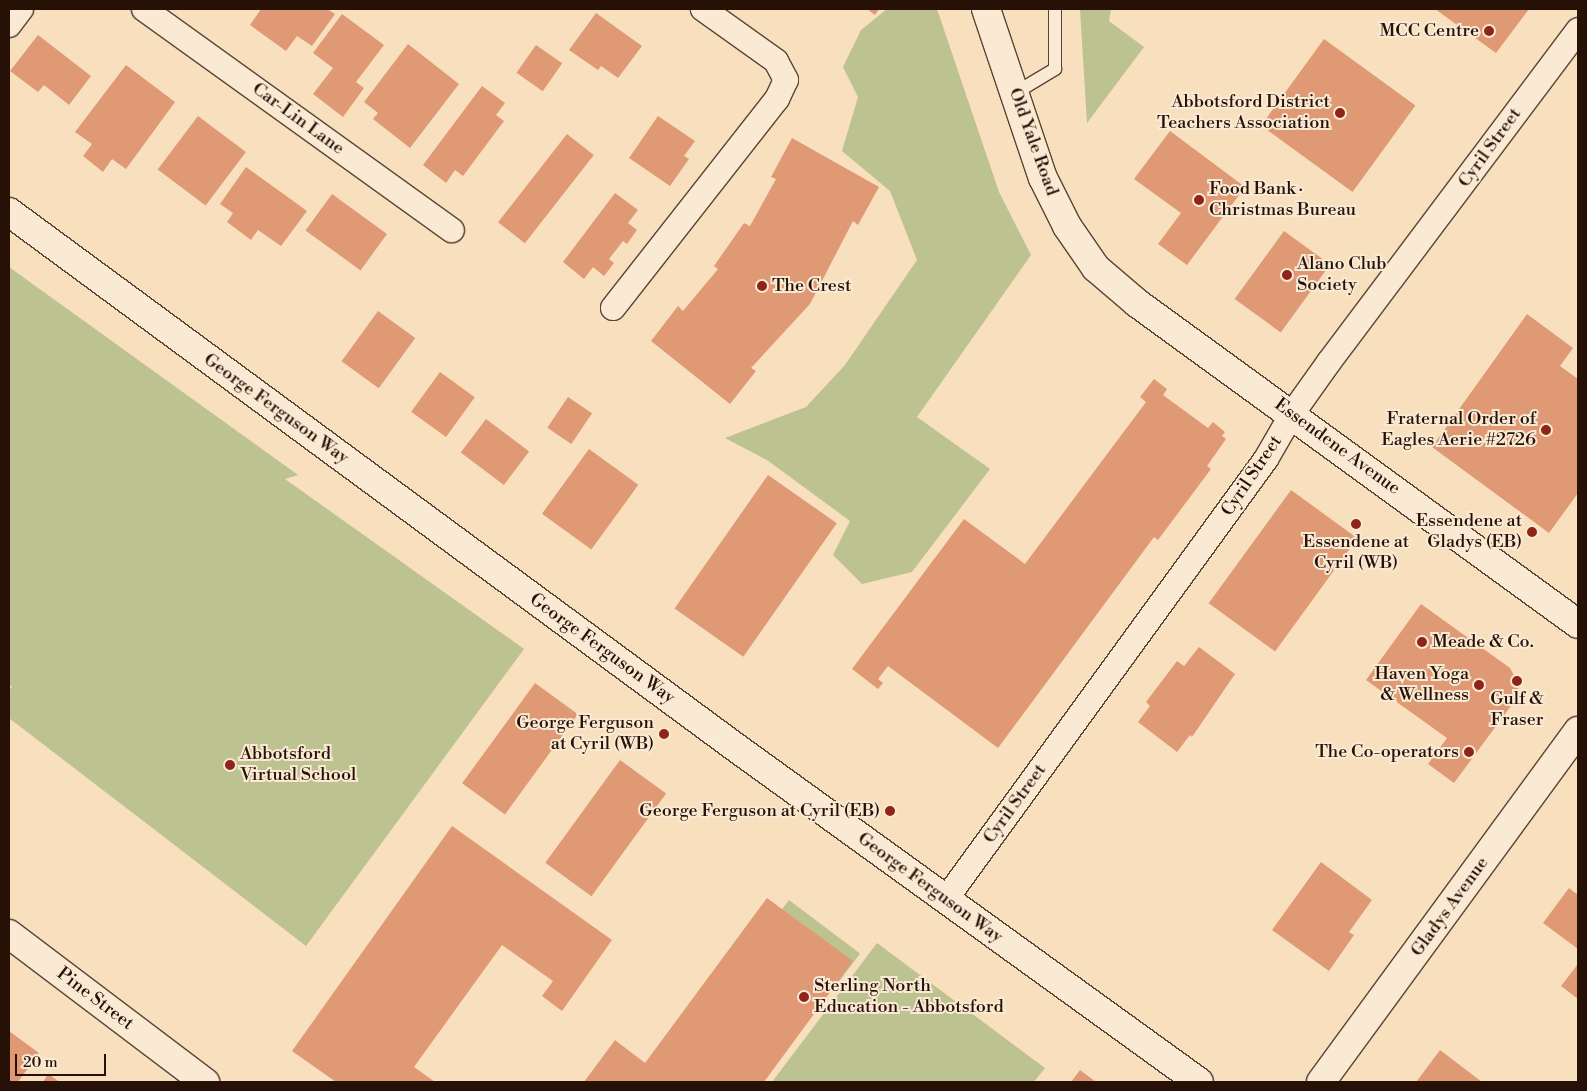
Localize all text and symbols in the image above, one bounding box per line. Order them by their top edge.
place label: MCC Centre [1379,20,1479,42]
marker: MCC Centre [1483,25,1495,37]
street label: Car-Lin Lane [248,78,348,160]
street label: Old Yale Road [1003,85,1063,199]
place label: Abbotsford District Teachers Association [1157,92,1330,134]
street label: Cyril Street [1454,104,1526,192]
marker: Abbotsford District Teachers Association [1334,107,1346,119]
place label: Food Bank · Christmas Bureau [1209,179,1356,222]
marker: Food Bank · Christmas Bureau [1193,194,1205,206]
place label: Alano Club Society [1297,254,1387,296]
marker: Alano Club Society [1281,269,1293,281]
place label: The Crest [772,275,851,297]
marker: The Crest [756,280,768,292]
street label: George Ferguson Way [199,349,353,469]
street label: Essendene Avenue [1270,394,1404,500]
place label: Fraternal Order of Eagles Aerie #2726 [1381,409,1536,452]
marker: Fraternal Order of Eagles Aerie #2726 [1540,424,1552,436]
street label: Cyril Street [1217,432,1287,520]
place label: Essendene at Gladys (EB) [1416,511,1522,554]
marker: Essendene at Cyril (WB) [1350,518,1362,530]
marker: Essendene at Gladys (EB) [1526,526,1538,538]
place label: Essendene at Cyril (WB) [1303,532,1409,574]
street label: George Ferguson Way [525,589,679,709]
place label: Meade & Co. [1432,631,1534,653]
marker: Meade & Co. [1416,636,1428,648]
place label: Haven Yoga & Wellness [1374,664,1469,706]
marker: Gulf & Fraser [1511,675,1523,687]
marker: Haven Yoga & Wellness [1473,679,1485,691]
place label: Gulf & Fraser [1490,689,1544,732]
place label: George Ferguson at Cyril (WB) [516,713,654,756]
marker: George Ferguson at Cyril (WB) [658,728,670,740]
place label: The Co-operators [1315,741,1459,763]
place label: Abbotsford Virtual School [240,744,356,786]
marker: The Co-operators [1463,746,1475,758]
marker: Abbotsford Virtual School [224,759,236,771]
street label: Cyril Street [979,760,1051,848]
place label: George Ferguson at Cyril (EB) [639,800,880,822]
marker: George Ferguson at Cyril (EB) [884,805,896,817]
street label: George Ferguson Way [853,828,1007,948]
street label: Gladys Avenue [1407,853,1493,961]
street label: Pine Street [52,963,138,1035]
place label: Sterling North Education - Abbotsford [814,976,1004,1019]
marker: Sterling North Education - Abbotsford [798,991,810,1003]
scale bar [18,1044,109,1076]
text: 20 m [23,1053,58,1072]

